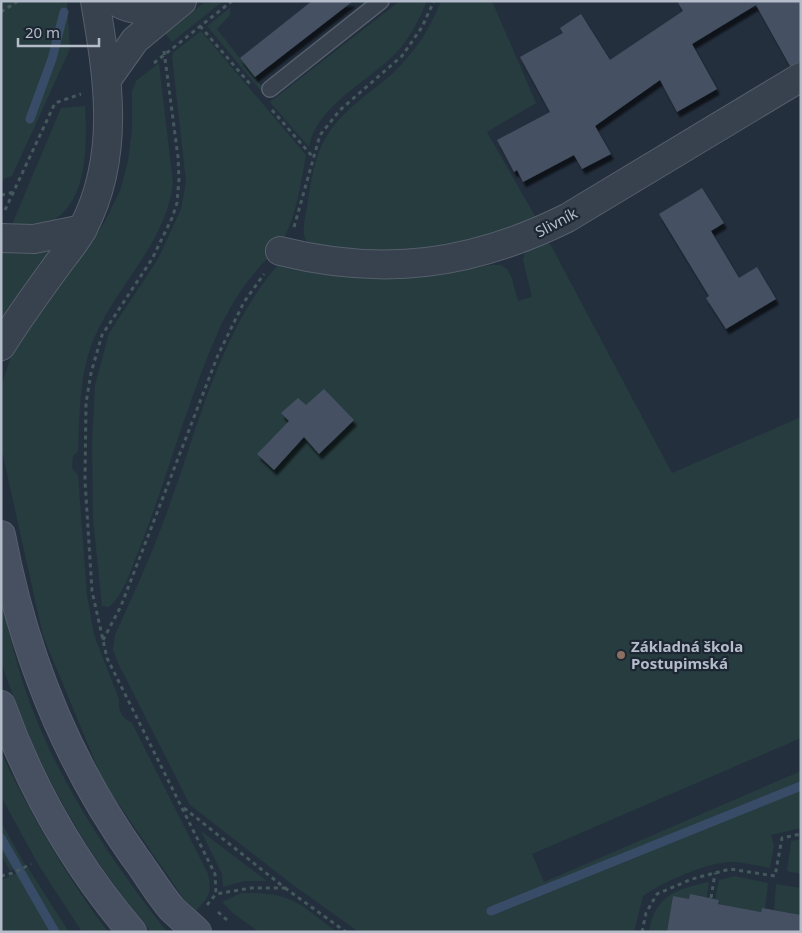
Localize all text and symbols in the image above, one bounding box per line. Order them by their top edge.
scale bar [18,15,99,47]
text: 20 m [25,22,60,42]
street label: Slivník [532,203,580,241]
place label: Základná škola Postupimská [631,636,743,673]
marker: Základná škola Postupimská [615,649,627,661]

